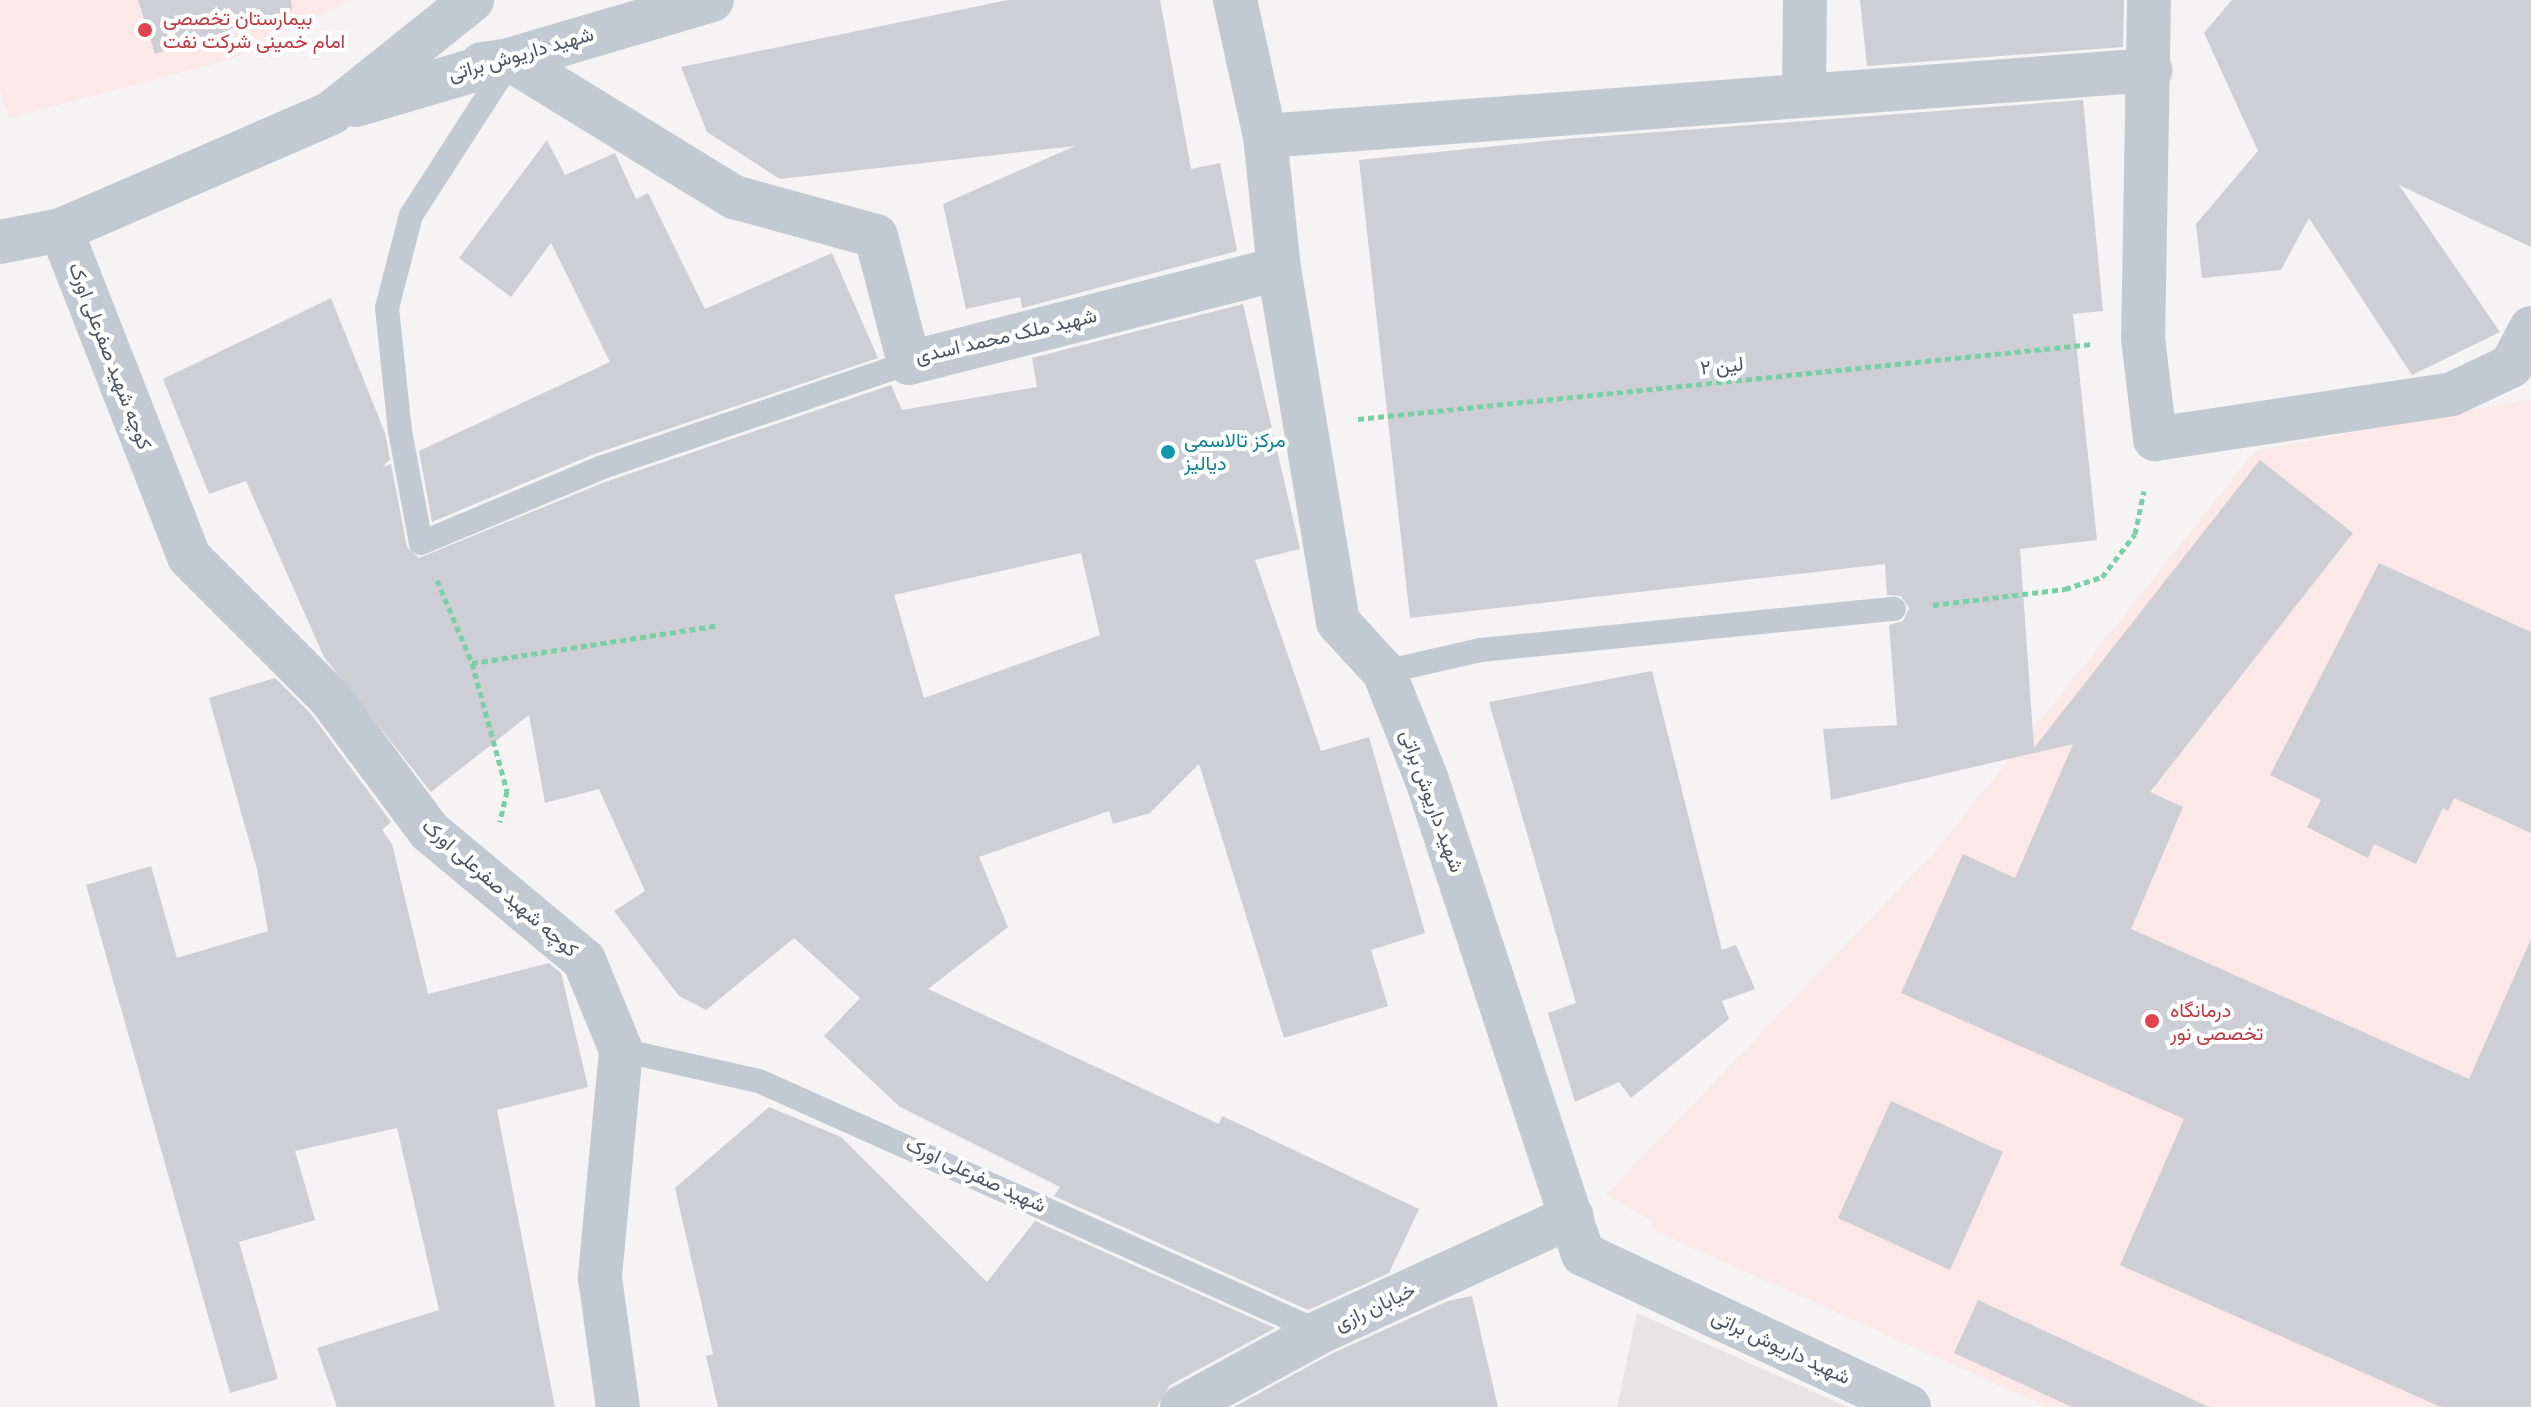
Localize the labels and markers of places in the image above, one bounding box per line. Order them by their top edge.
place label: بیمارستان تخصصی امام خمینی شرکت نفت [163,6,345,53]
marker: بیمارستان تخصصی امام خمینی شرکت نفت [134,19,156,41]
place label: مرکز تالاسمی دیالیز [1184,428,1286,475]
marker: مرکز تالاسمی دیالیز [1159,443,1177,461]
place label: درمانگاه تخصصی نور [2170,998,2263,1045]
marker: درمانگاه تخصصی نور [2141,1010,2163,1032]

